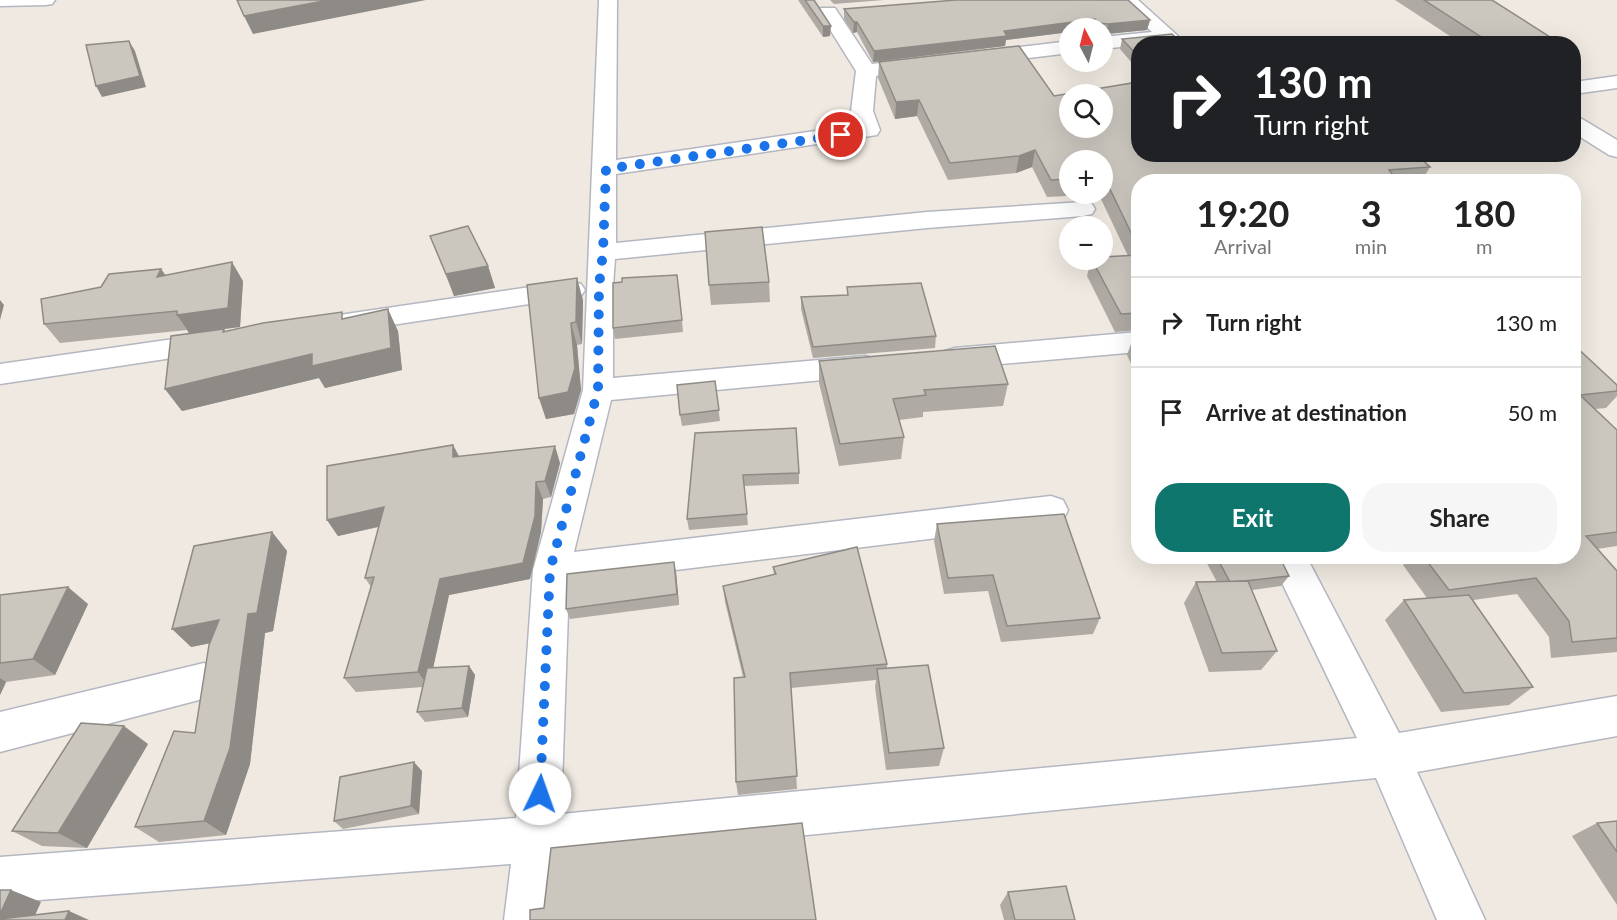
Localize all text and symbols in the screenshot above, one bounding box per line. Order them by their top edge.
north arrow [1059,18,1113,72]
map controls [1059,18,1113,270]
text: 130 m [1254,57,1372,107]
icon: right [1155,60,1233,138]
button: search [1059,84,1113,138]
text: Turn right [1254,108,1369,141]
pin [815,109,866,160]
icon: arrive [824,118,857,151]
button: + [1059,150,1113,204]
text: 19:20 [1197,191,1289,235]
text: 3 [1361,191,1382,235]
text: 180 [1453,191,1515,235]
button: − [1059,216,1113,270]
text: Arrival [1214,234,1272,258]
text: min [1355,234,1387,258]
text: m [1476,234,1492,258]
icon: right [1155,306,1188,339]
text: Turn right [1206,309,1301,336]
text: 130 m [1495,309,1557,336]
icon: arrive [1155,396,1188,429]
text: Arrive at destination [1206,399,1407,426]
text: 50 m [1508,399,1557,426]
button: Exit [1155,483,1350,552]
button: Share [1362,483,1557,552]
position arrow [508,762,572,826]

